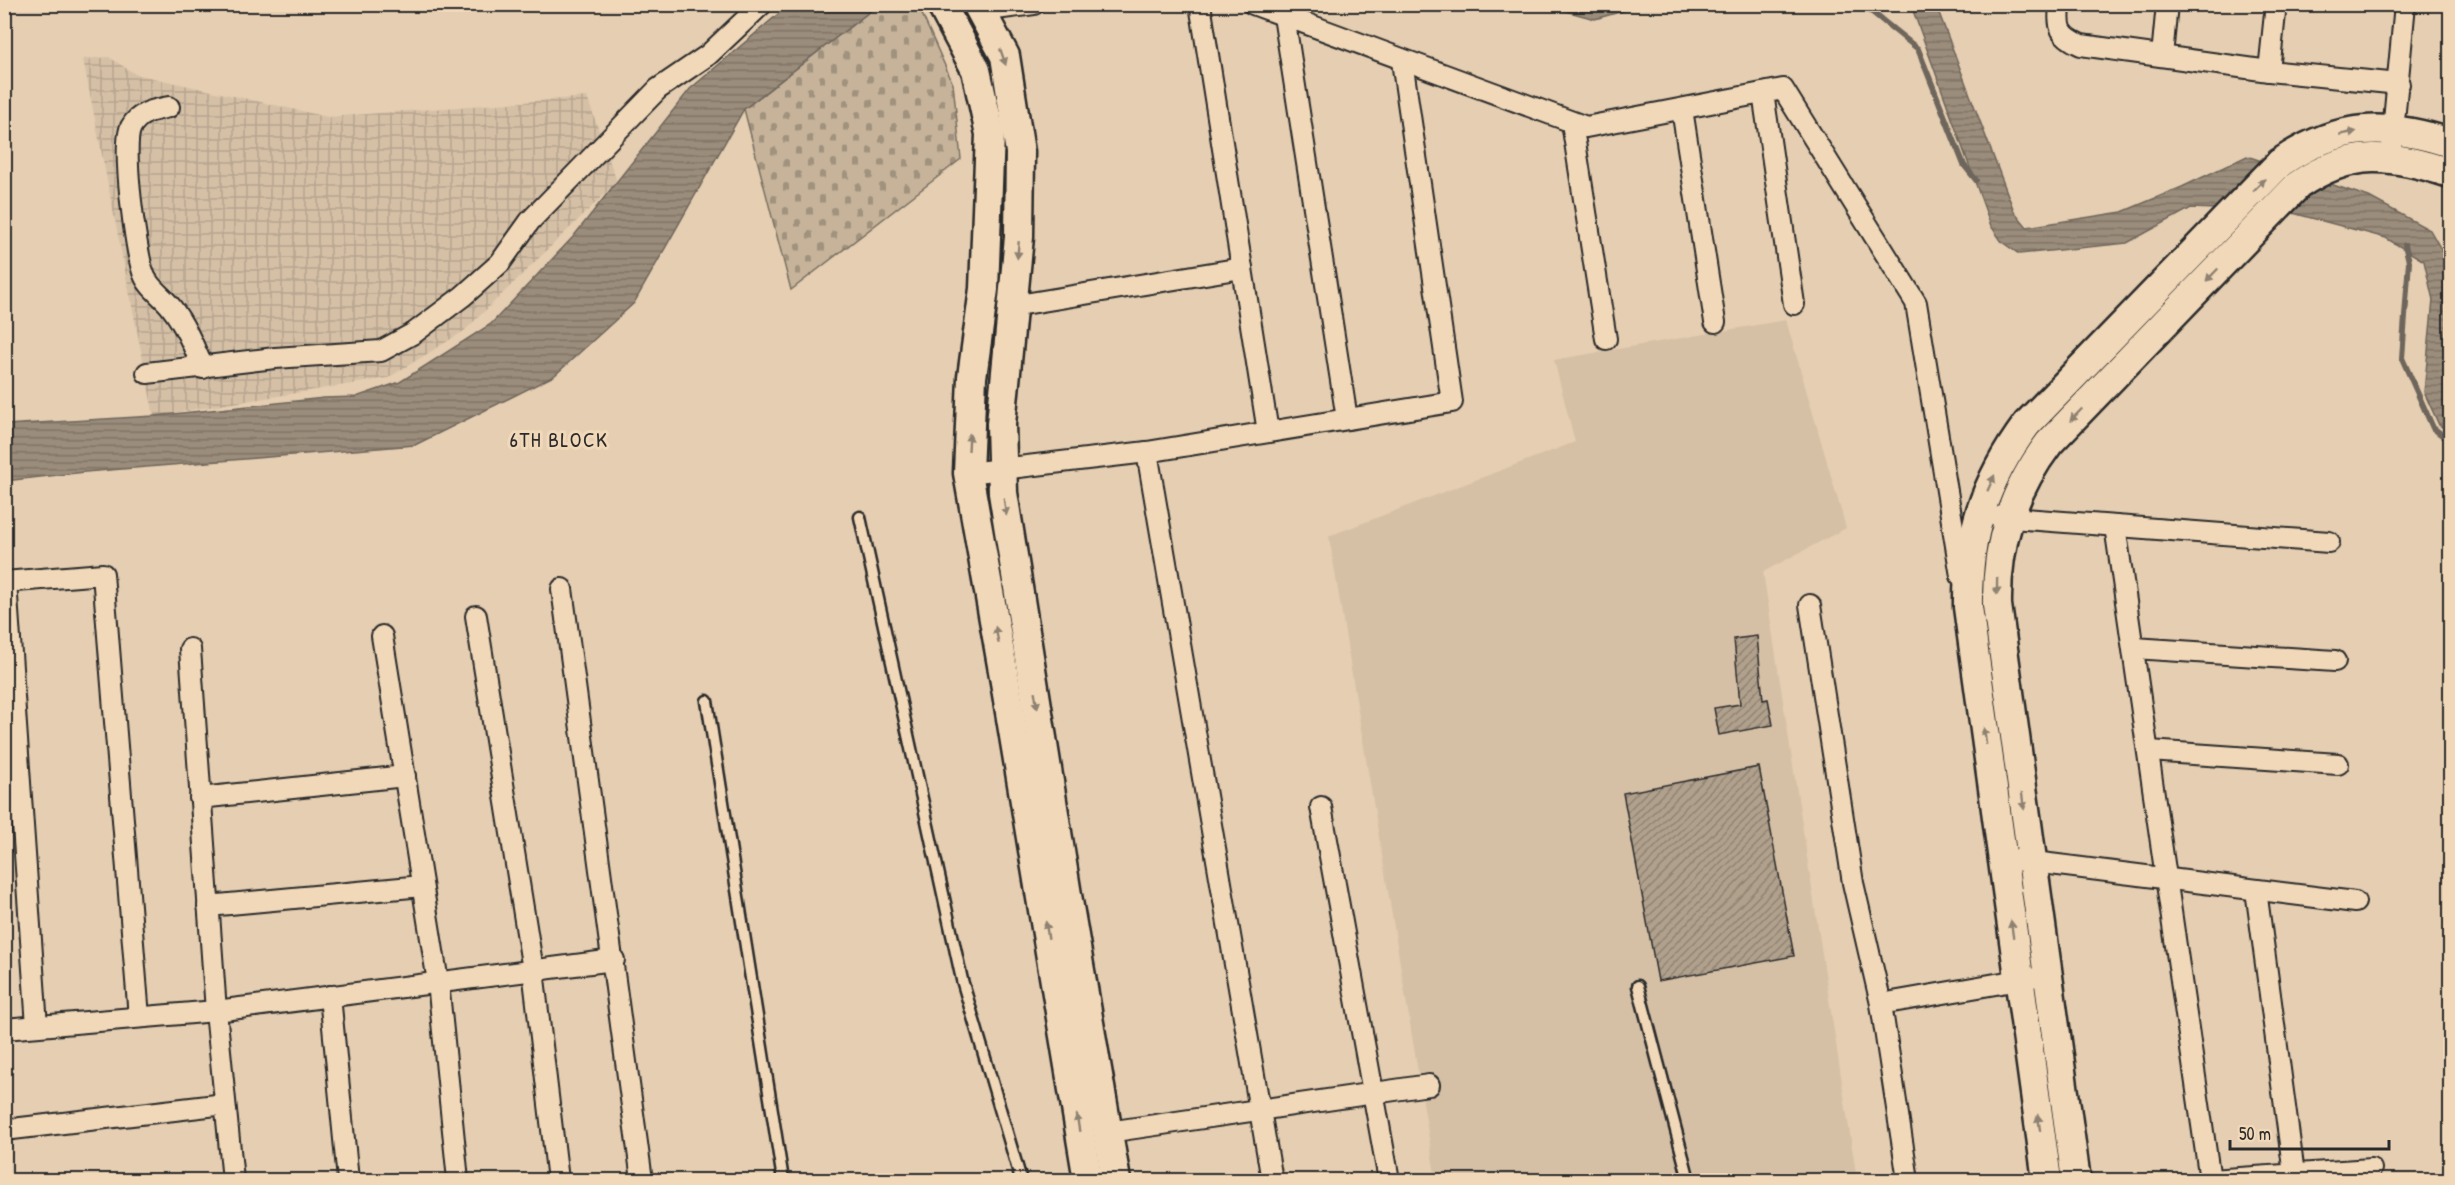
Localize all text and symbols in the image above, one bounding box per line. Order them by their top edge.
one-way arrow [999,48,1009,66]
one-way arrow [2339,127,2357,137]
one-way arrow [2251,179,2265,193]
one-way arrow [1013,240,1023,259]
one-way arrow [2205,267,2219,281]
one-way arrow [2069,407,2083,422]
district label: 6TH BLOCK [510,425,609,454]
one-way arrow [965,433,974,452]
one-way arrow [1986,473,1996,491]
one-way arrow [1001,498,1010,517]
one-way arrow [1992,577,2001,596]
one-way arrow [992,625,1001,644]
one-way arrow [1031,690,1040,709]
one-way arrow [1981,727,1990,746]
one-way arrow [2019,791,2028,810]
one-way arrow [2008,920,2017,939]
one-way arrow [1042,921,1051,940]
one-way arrow [1074,1113,1083,1132]
one-way arrow [2034,1113,2044,1132]
scale bar [2230,1113,2389,1151]
text: 50 m [2239,1121,2271,1146]

